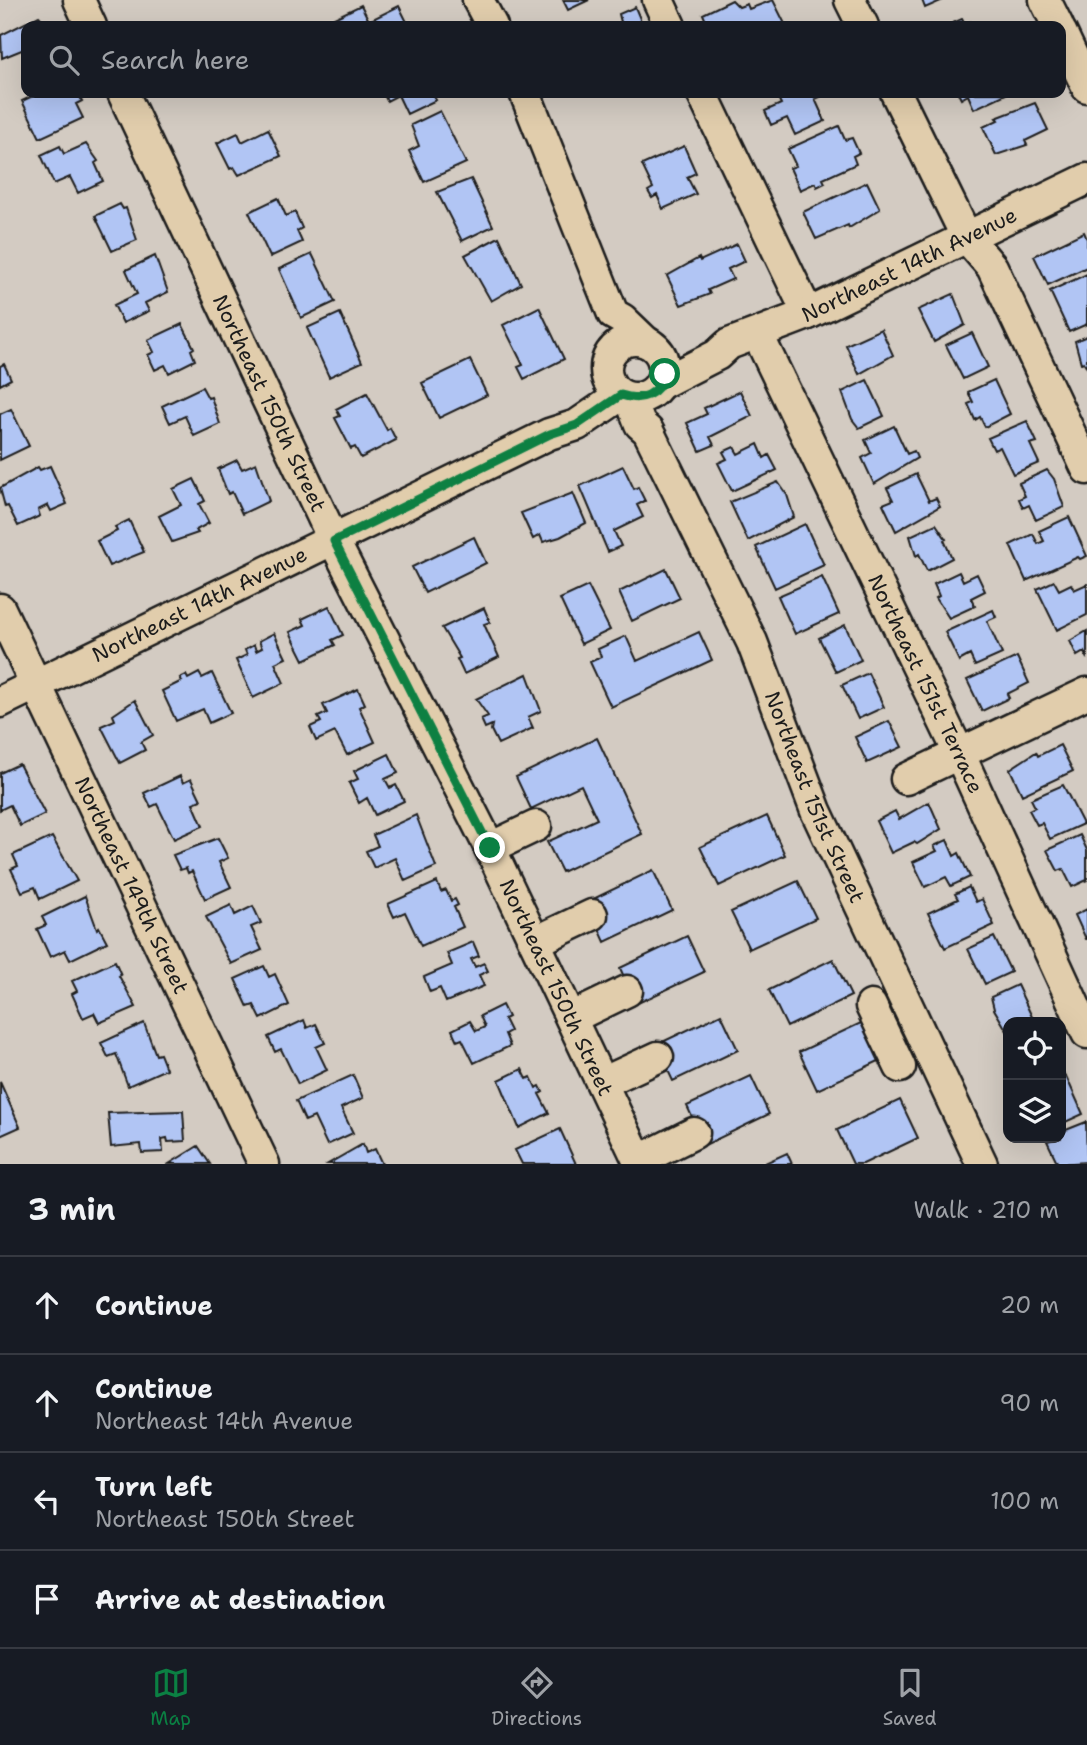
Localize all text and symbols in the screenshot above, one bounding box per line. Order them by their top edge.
search box [21,21,1066,98]
icon: search [45,41,83,79]
text: Search here [101,42,250,77]
street label: Northeast 14th Avenue [797,201,1022,329]
street label: Northeast 150th Street [206,290,332,517]
route start [649,358,680,389]
street label: Northeast 14th Avenue [87,540,312,669]
street label: Northeast 151st Terrace [861,570,990,798]
street label: Northeast 151st Street [758,687,871,907]
street label: Northeast 149th Street [68,772,195,999]
route end [474,832,505,863]
street label: Northeast 150th Street [493,874,620,1101]
map controls [1003,1017,1066,1143]
button: locate [1003,1017,1066,1080]
button: layers [1003,1080,1066,1143]
text: 3 min [28,1189,115,1230]
text: Walk · 210 m [914,1195,1059,1225]
icon: ahead [28,1286,66,1324]
text: Continue [95,1288,213,1323]
text: 20 m [1000,1290,1059,1320]
text: Continue [95,1371,213,1406]
icon: ahead [28,1384,66,1422]
text: 90 m [999,1388,1059,1418]
text: Northeast 14th Avenue [95,1406,353,1436]
text: Turn left [95,1469,212,1504]
icon: left [28,1482,66,1520]
text: 100 m [990,1486,1059,1516]
text: Northeast 150th Street [95,1504,354,1534]
icon: arrive [28,1580,66,1618]
text: Arrive at destination [95,1582,385,1617]
tab: Map [150,1664,191,1731]
tab: Directions [492,1664,582,1731]
tab: Saved [883,1664,937,1731]

